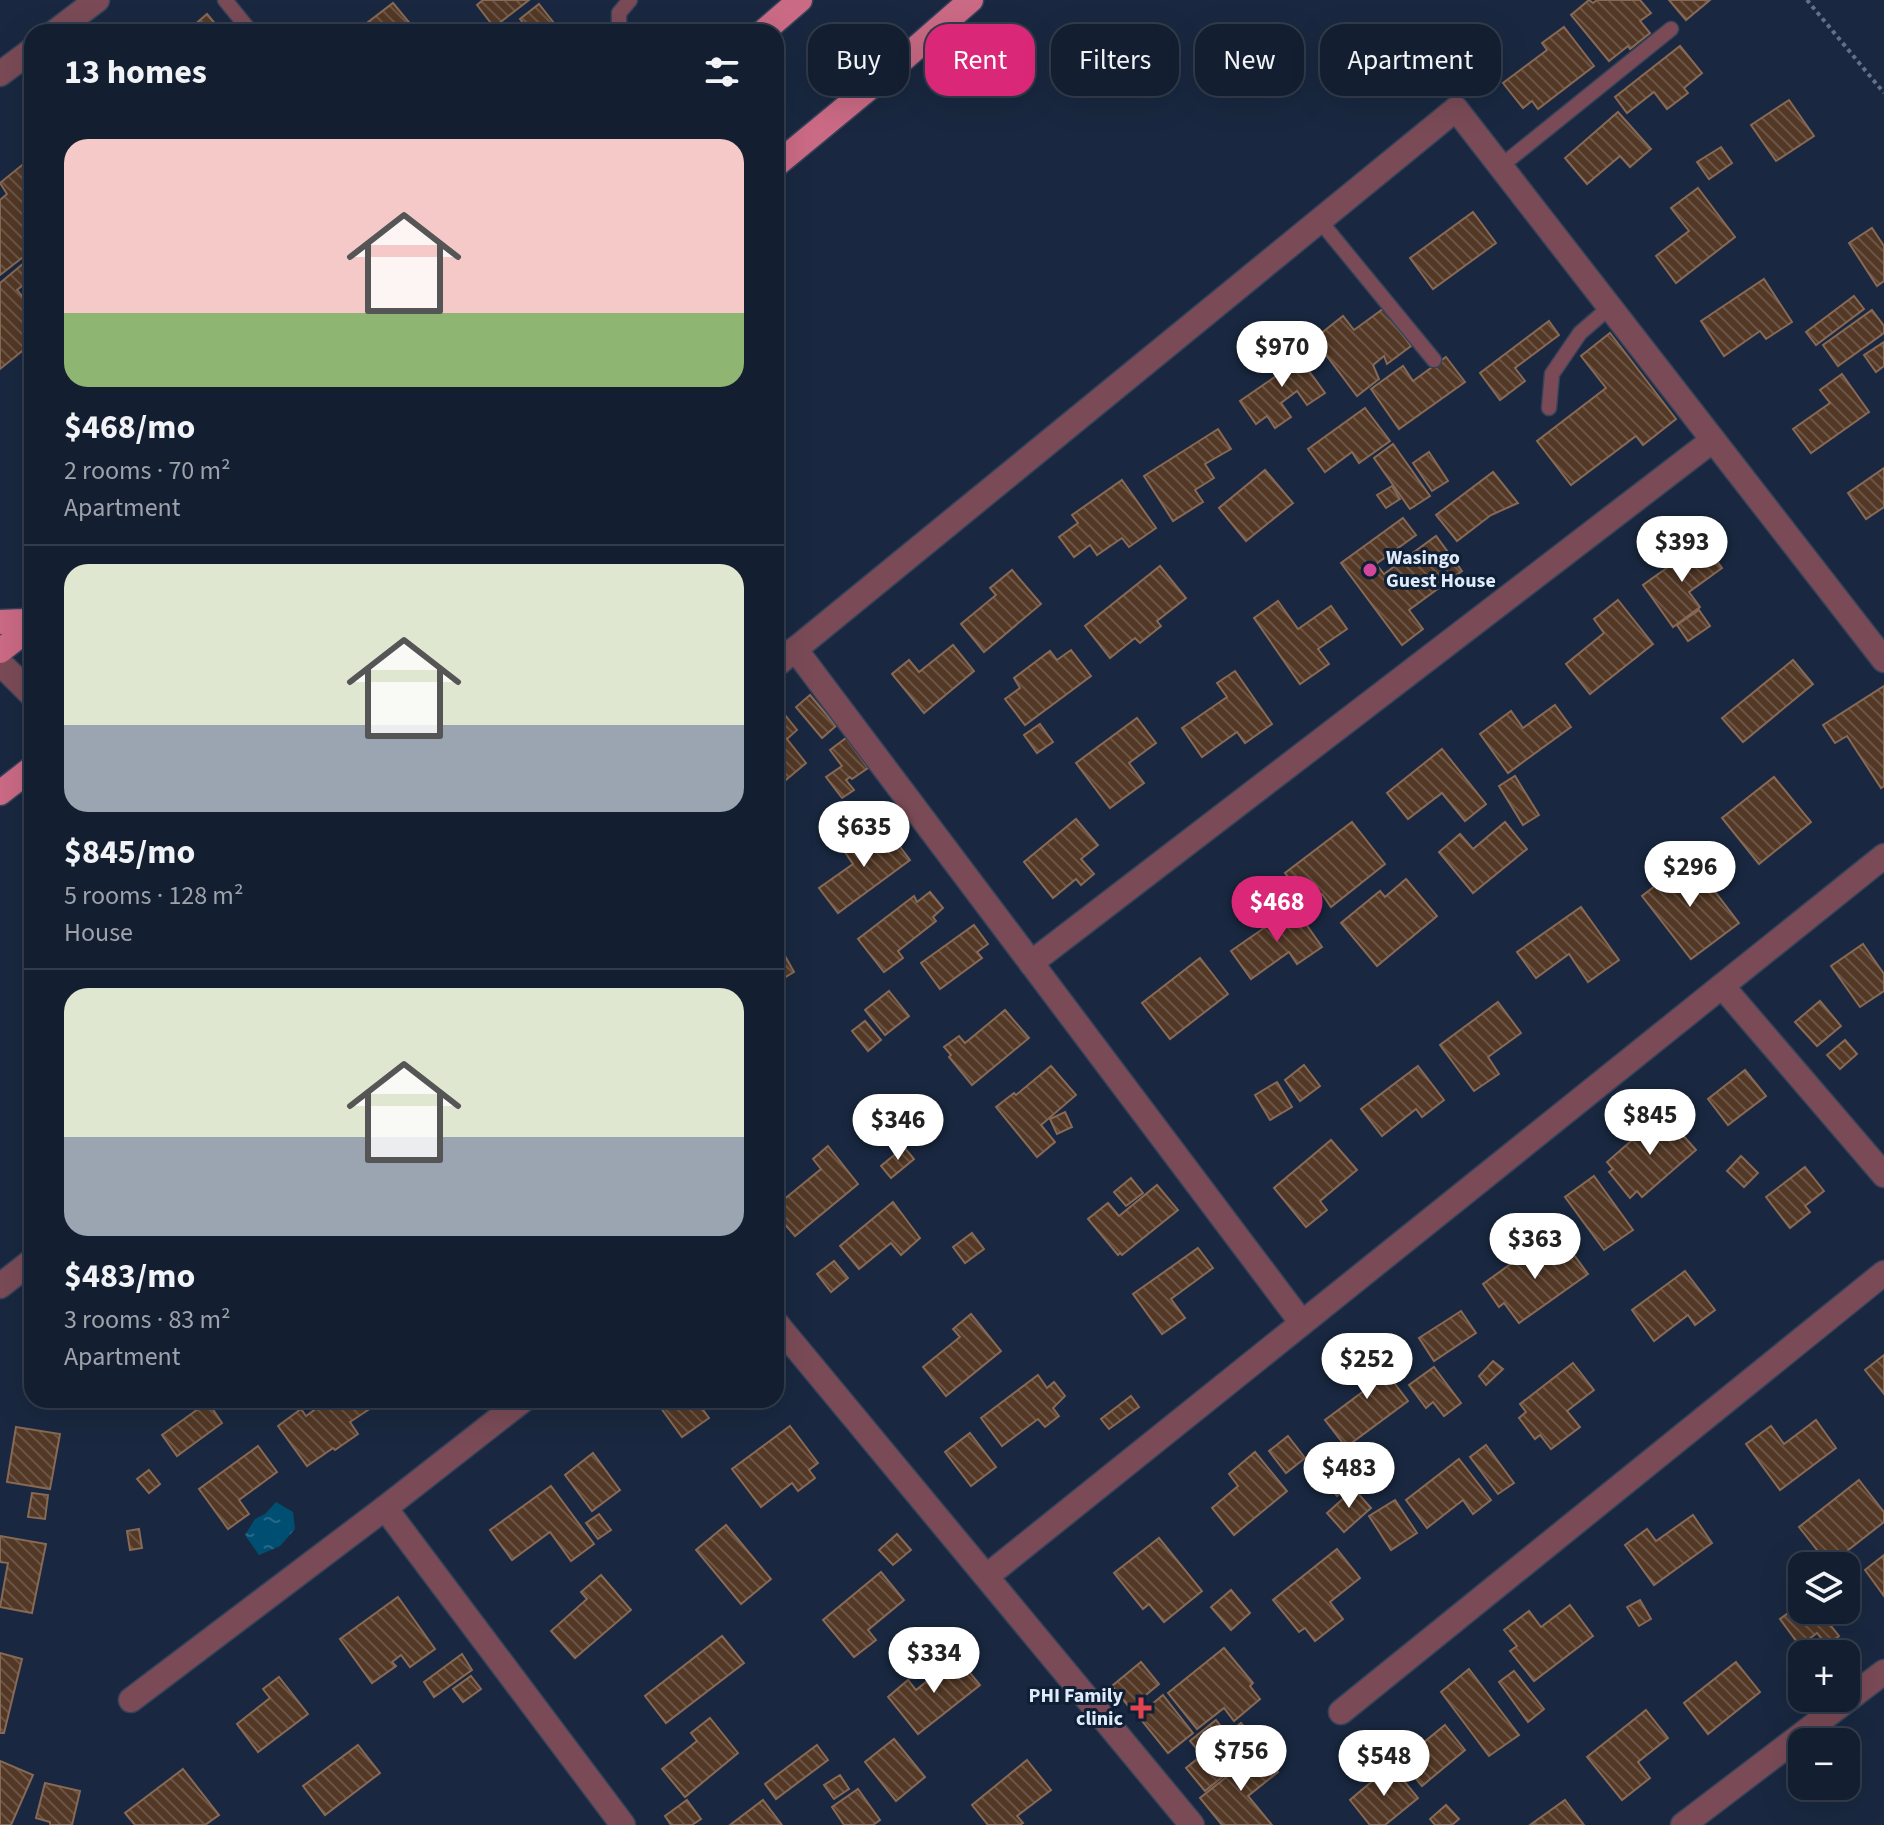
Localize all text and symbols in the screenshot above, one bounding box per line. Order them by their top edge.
chip: Buy [808,24,909,96]
chip: Rent [925,24,1035,96]
chip: Filters [1051,24,1179,96]
chip: New [1195,24,1304,96]
chip: Apartment [1320,24,1501,96]
text: 13 homes [64,48,207,97]
icon: filters [700,50,744,94]
icon: home [332,191,476,335]
pin: $970 [1235,321,1329,389]
text: $970 [1255,328,1309,365]
text: $468/mo [64,403,195,452]
text: 2 rooms · 70 m² [64,452,231,489]
text: Apartment [64,489,181,526]
pin: $393 [1635,516,1729,584]
text: $393 [1655,523,1709,560]
place label: Wasingo Guest House [1386,544,1496,595]
marker: Wasingo Guest House [1361,561,1379,579]
icon: home [332,616,476,760]
pin: $635 [817,801,911,869]
text: $635 [837,808,891,845]
text: $845/mo [64,828,195,877]
pin: $296 [1643,841,1737,909]
text: $296 [1663,848,1717,885]
pin: $468 [1230,876,1324,944]
text: 5 rooms · 128 m² [64,877,243,914]
text: $468 [1250,883,1304,920]
text: House [64,914,133,951]
icon: home [332,1040,476,1184]
pin: $845 [1603,1089,1697,1157]
pin: $346 [851,1094,945,1162]
text: $845 [1623,1096,1677,1133]
text: $346 [871,1101,925,1138]
pin: $363 [1488,1213,1582,1281]
text: $363 [1508,1220,1562,1257]
text: $483/mo [64,1252,195,1301]
text: 3 rooms · 83 m² [64,1301,231,1338]
pin: $252 [1320,1333,1414,1401]
text: Apartment [64,1338,181,1375]
text: $252 [1340,1340,1394,1377]
pin: $483 [1302,1442,1396,1510]
text: $483 [1322,1449,1376,1486]
map controls [1788,1552,1860,1800]
button: layers [1788,1552,1860,1624]
pin: $334 [887,1627,981,1695]
text: $334 [907,1634,961,1671]
button: + [1788,1640,1860,1712]
place label: PHI Family clinic [1029,1682,1124,1733]
marker: PHI Family clinic [1130,1697,1152,1719]
pin: $756 [1194,1725,1288,1793]
button: − [1788,1728,1860,1800]
pin: $548 [1337,1730,1431,1798]
text: $756 [1214,1732,1268,1769]
text: $548 [1357,1737,1411,1774]

